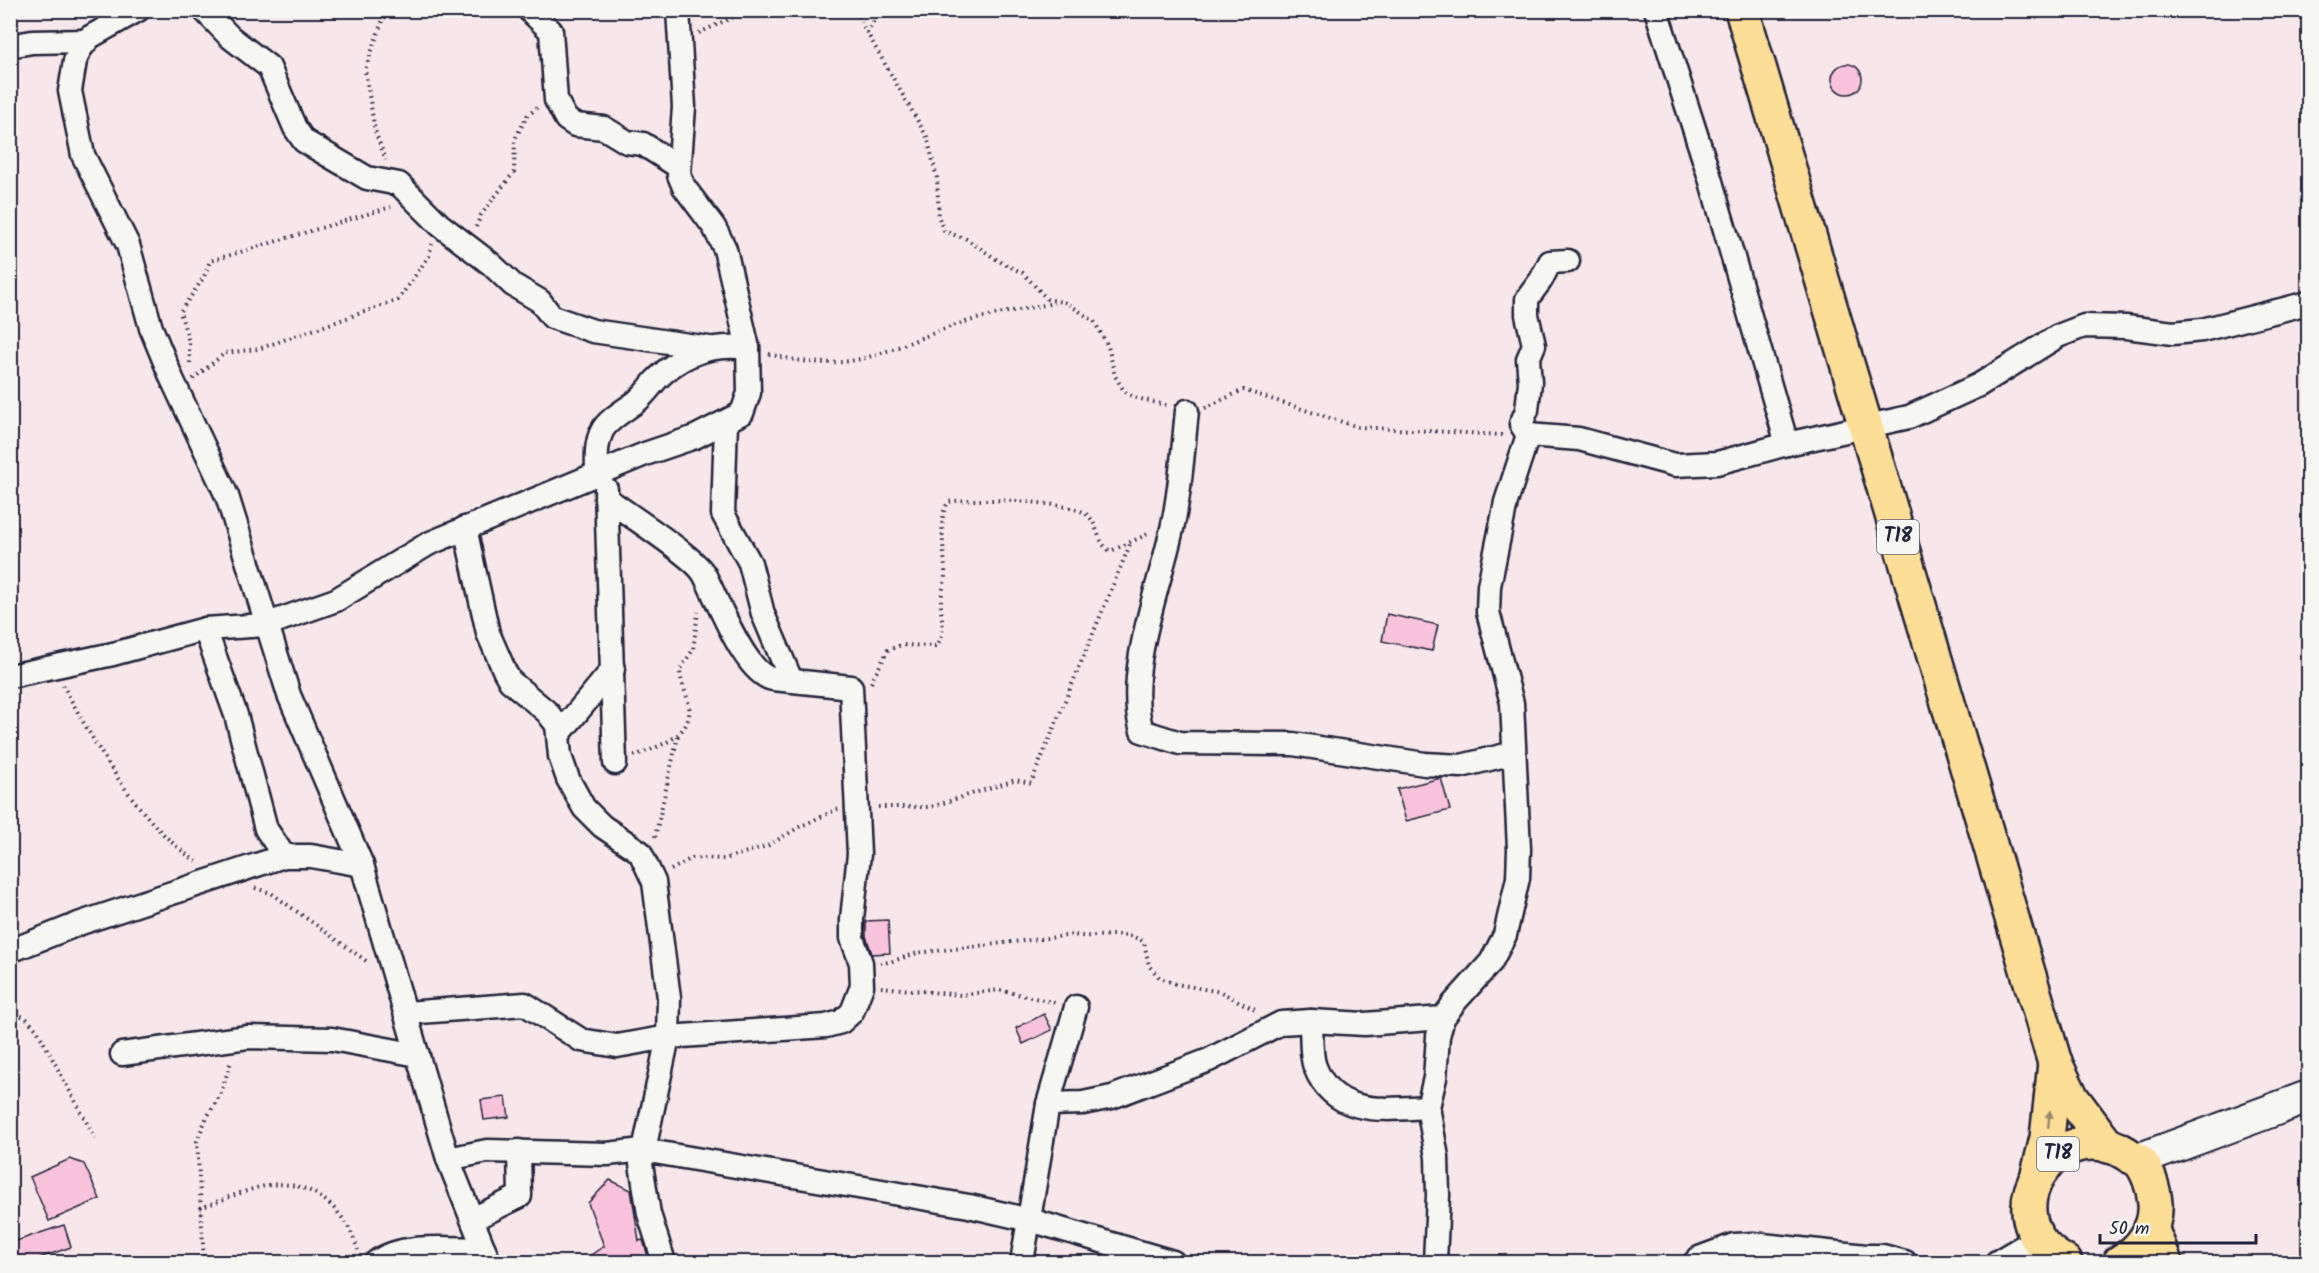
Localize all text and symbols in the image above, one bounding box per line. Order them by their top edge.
road number: T18 [1877,520,1919,554]
one-way arrow [2044,1109,2054,1128]
road number: T18 [2037,1137,2079,1171]
scale bar [2100,1207,2256,1245]
text: 50 m [2109,1215,2149,1244]

